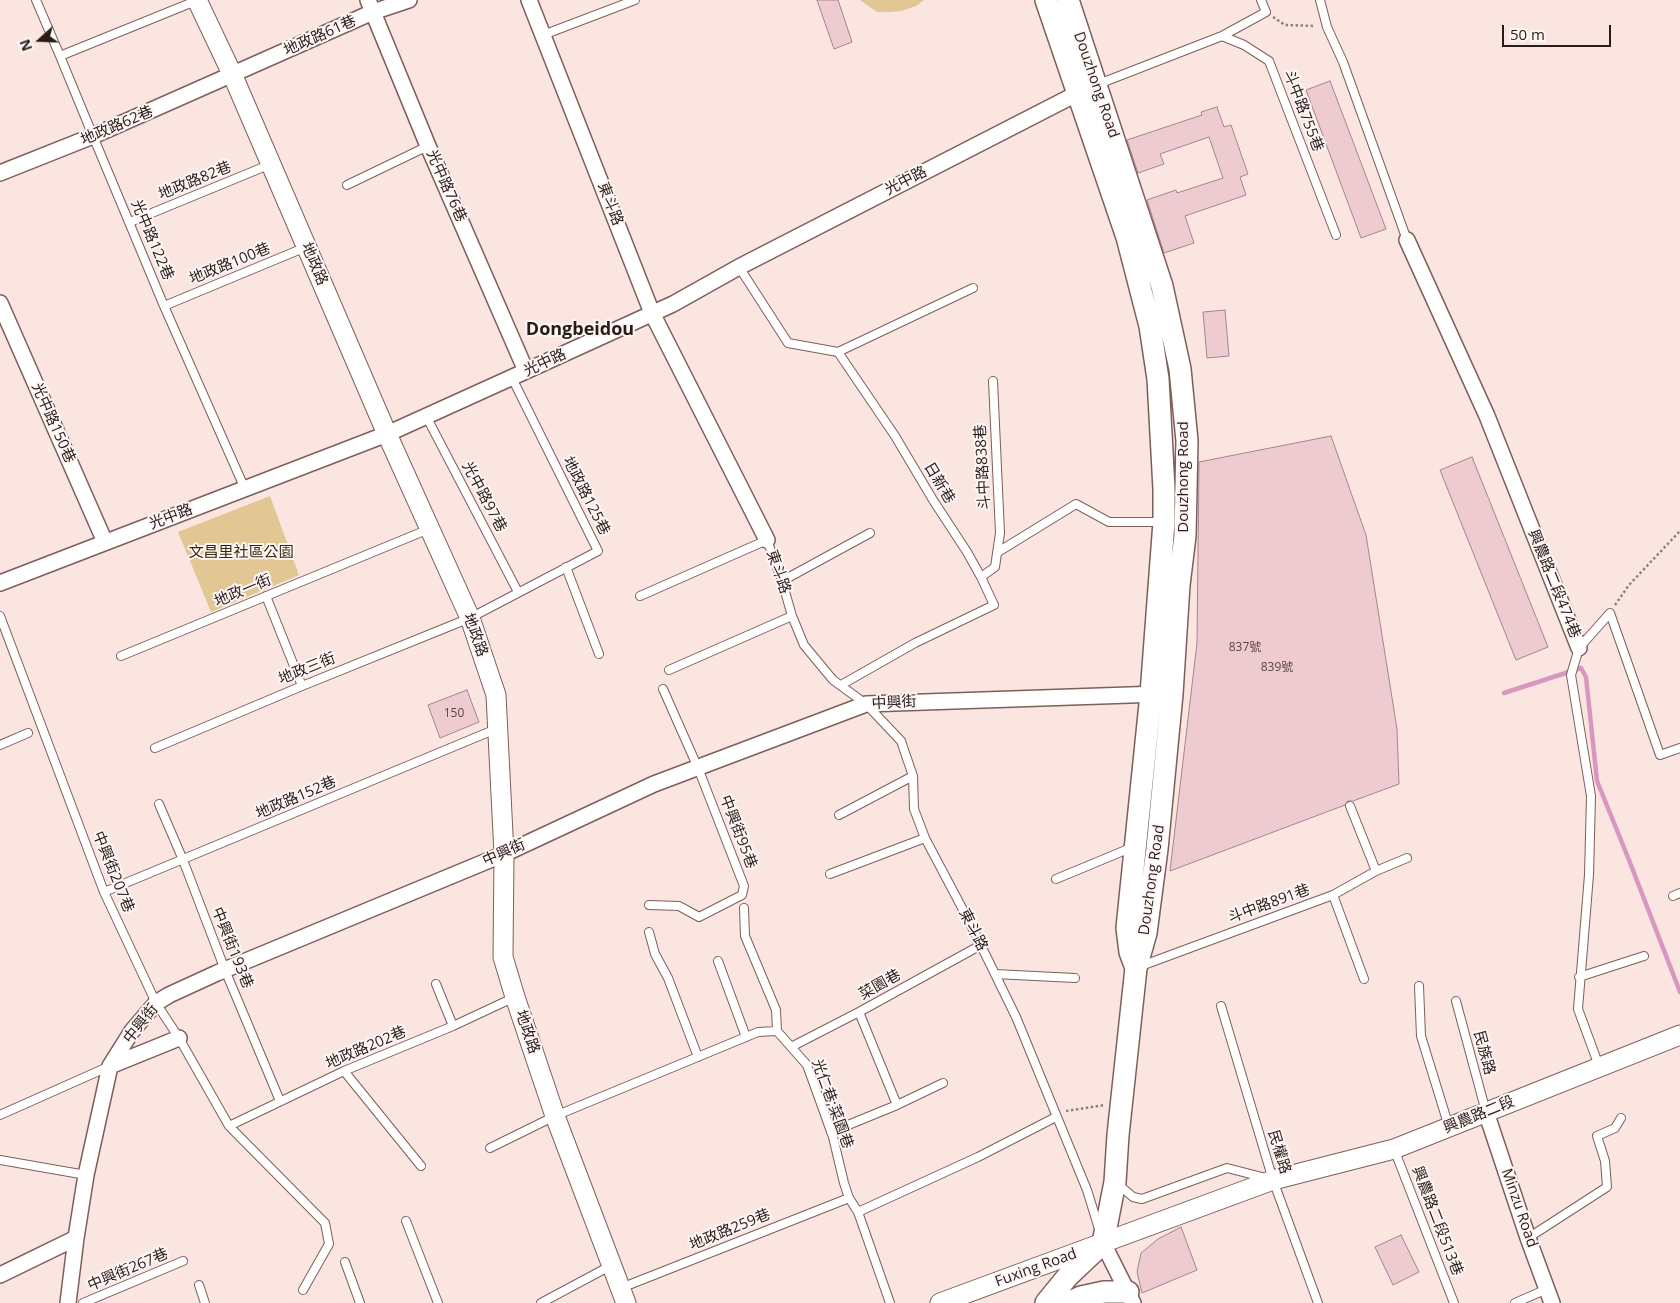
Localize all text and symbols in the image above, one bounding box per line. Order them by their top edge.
street label: 地政路61巷 [281,12,359,60]
north arrow [15,15,65,65]
scale bar [1505,15,1614,47]
text: 50 m [1510,24,1545,44]
street label: Douzhong Road [1069,29,1123,141]
text: N [15,37,36,54]
street label: 斗中路755巷 [1279,68,1327,154]
street label: 地政路62巷 [78,103,156,149]
street label: 光中路76巷 [422,147,470,225]
street label: 地政路82巷 [156,158,234,204]
street label: 光中路 [882,163,930,199]
street label: 東斗路 [594,180,626,228]
street label: 光中路122巷 [127,197,177,283]
street label: 地政路100巷 [187,240,273,288]
street label: 地政路 [297,240,331,288]
district label: Dongbeidou [526,319,634,341]
street label: 光中路 [521,345,569,381]
street label: 光中路150巷 [27,380,79,466]
street label: Douzhong Road [1175,421,1193,533]
street label: 斗中路838巷 [972,424,994,510]
street label: 地政路125巷 [559,454,613,538]
street label: 光中路97巷 [458,459,510,535]
street label: 日新巷 [920,459,958,507]
street label: 光中路 [147,501,195,533]
street label: 興農路二段474巷 [1524,527,1584,641]
park label: 文昌里社區公園 [189,544,293,562]
street label: 東斗路 [762,548,794,596]
street label: 地政一街 [212,571,274,611]
street label: 地政路 [459,611,491,659]
house number: 837號 [1229,641,1261,655]
street label: 地政三街 [276,649,338,689]
house number: 839號 [1261,661,1293,675]
street label: 中興街 [871,693,917,713]
house number: 150 [444,707,464,721]
street label: 地政路152巷 [253,773,339,823]
street label: 中興街95巷 [716,793,760,871]
street label: Douzhong Road [1135,824,1169,936]
street label: 中興街207巷 [89,829,137,915]
street label: 中興街 [480,836,528,870]
street label: 斗中路891巷 [1226,881,1312,927]
street label: 中興街193巷 [208,905,256,991]
street label: 東斗路 [955,906,991,954]
street label: 菜園巷 [856,966,904,1004]
street label: 中興街 [120,1001,162,1047]
street label: 地政路 [511,1008,543,1056]
street label: 地政路202巷 [323,1023,409,1073]
street label: 民族路 [1469,1029,1499,1077]
street label: 光仁巷;菜園巷 [807,1057,857,1151]
street label: 興農路二段 [1441,1093,1517,1137]
street label: 民權路 [1264,1128,1294,1176]
street label: 興農路二段513巷 [1408,1164,1466,1278]
street label: Minzu Road [1497,1166,1541,1250]
street label: 地政路259巷 [687,1206,773,1254]
street label: 中興街267巷 [85,1245,171,1295]
street label: Fuxing Road [993,1245,1079,1291]

